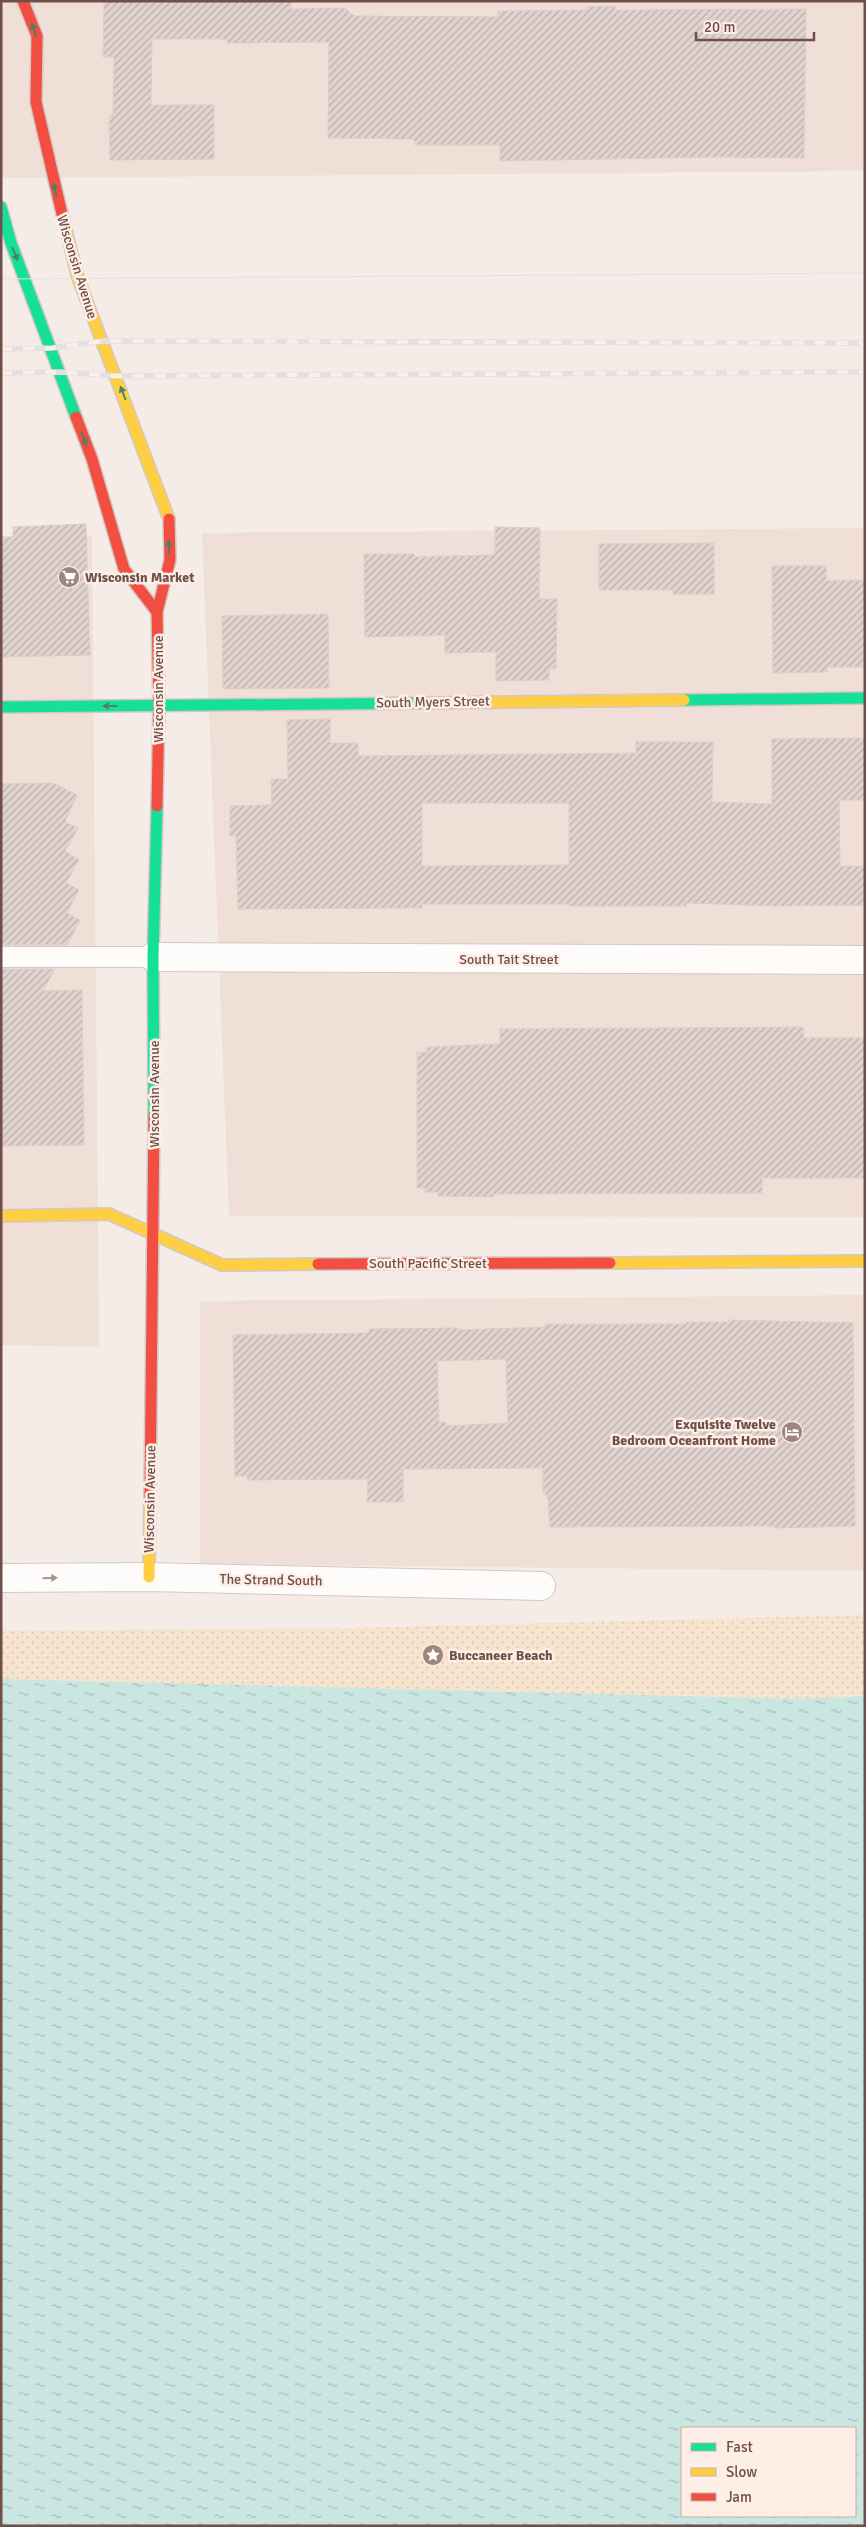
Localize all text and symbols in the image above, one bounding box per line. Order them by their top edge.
scale bar [696,10,814,42]
text: 20 m [704,18,735,36]
one-way arrow [30,22,38,37]
one-way arrow [51,182,59,197]
street label: Wisconsin Avenue [53,213,101,321]
one-way arrow [12,246,19,261]
one-way arrow [119,385,127,400]
one-way arrow [81,431,88,446]
one-way arrow [165,539,173,555]
supermarket icon: Wisconsin Market [57,565,81,589]
place label: Wisconsin Market [85,569,195,586]
street label: Wisconsin Avenue [150,635,167,743]
street label: South Myers Street [376,693,490,711]
one-way arrow [102,702,118,710]
street label: South Tait Street [459,951,559,968]
street label: Wisconsin Avenue [146,1040,163,1148]
street label: South Pacific Street [369,1255,487,1272]
place label: Exquisite Twelve Bedroom Oceanfront Home [612,1416,776,1449]
hotel icon: Exquisite Twelve Bedroom Oceanfront Home [780,1420,804,1444]
street label: Wisconsin Avenue [141,1445,159,1553]
street label: The Strand South [219,1571,323,1589]
one-way arrow [42,1574,58,1582]
place icon: Buccaneer Beach [421,1643,445,1667]
place label: Buccaneer Beach [449,1647,553,1664]
legend [681,2427,856,2517]
text: Fast [726,2438,753,2456]
text: Slow [726,2463,757,2481]
text: Jam [726,2488,752,2506]

